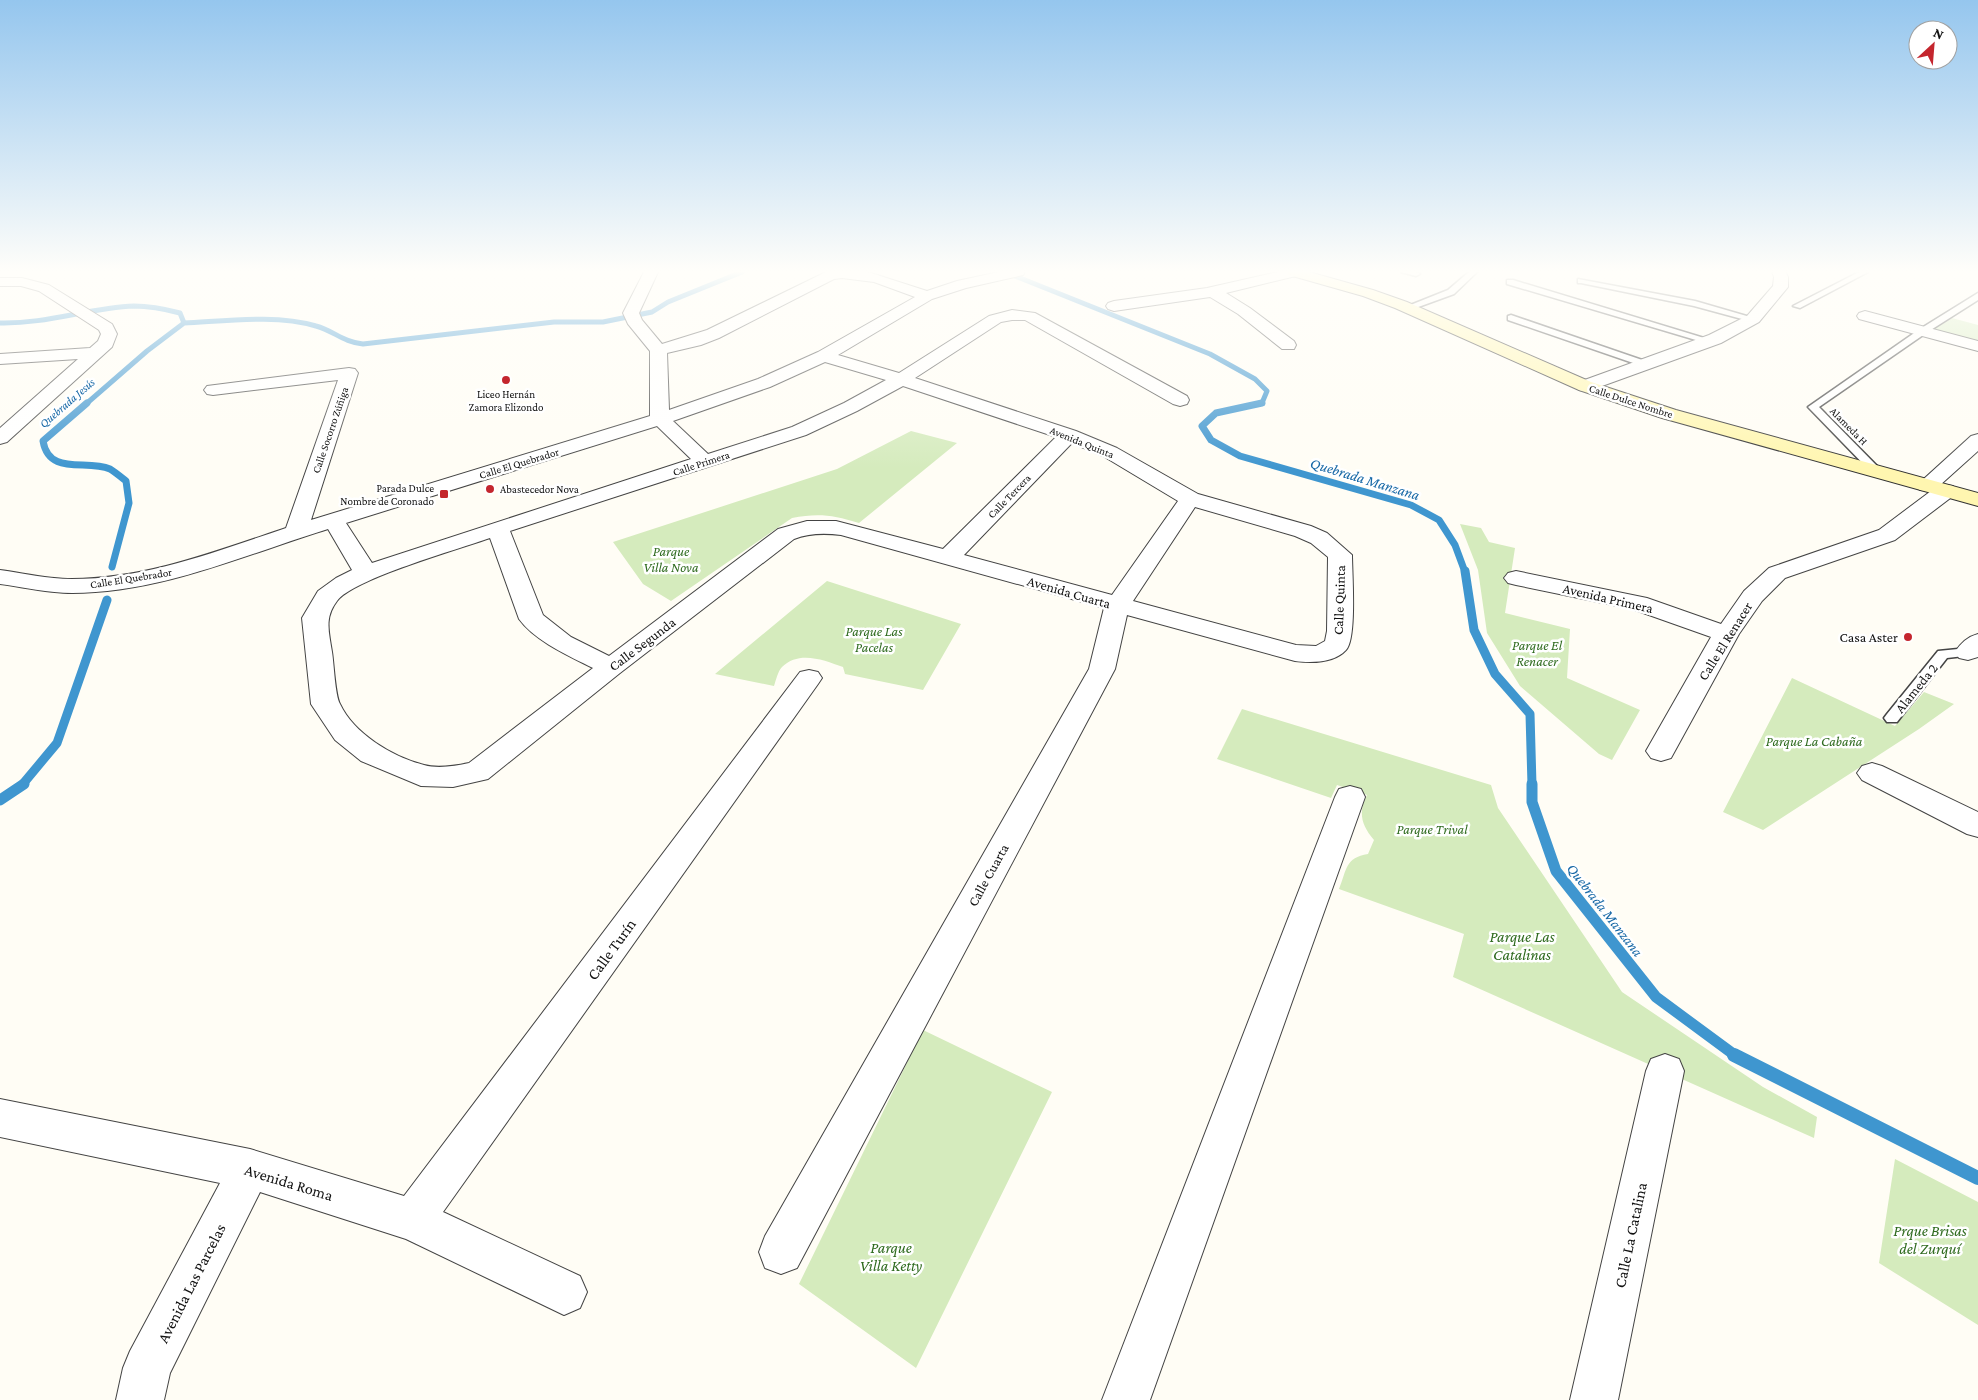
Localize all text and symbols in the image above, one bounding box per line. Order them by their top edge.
north arrow [1908,20,1958,70]
text: N [1931,24,1947,43]
marker: Liceo Hernán Zamora Elizondo [500,374,512,386]
water label: Quebrada Jesús [37,375,98,431]
street label: Calle Dulce Nombre [1588,382,1675,420]
street label: Calle Socorro Zúñiga [310,385,351,475]
place label: Liceo Hernán Zamora Elizondo [469,388,544,413]
street label: Alameda H [1828,405,1870,447]
street label: Avenida Quinta [1048,424,1116,460]
street label: Calle El Quebrador [478,445,560,481]
street label: Calle Primera [671,448,731,478]
water label: Quebrada Manzana [1308,455,1422,503]
street label: Calle Tercera [985,472,1033,520]
place label: Parada Dulce Nombre de Coronado [340,482,435,507]
marker: Abastecedor Nova [484,483,496,495]
place label: Abastecedor Nova [500,483,579,495]
marker: Parada Dulce Nombre de Coronado [438,488,450,500]
park label: Parque Villa Nova [643,543,699,575]
street label: Calle Quinta [1330,564,1348,635]
street label: Calle El Quebrador [89,566,173,590]
street label: Avenida Cuarta [1025,572,1113,612]
street label: Avenida Primera [1561,580,1655,616]
street label: Calle El Renacer [1695,599,1755,683]
street label: Calle Segunda [606,614,679,674]
park label: Parque Las Pacelas [845,623,903,655]
place label: Casa Aster [1840,629,1898,645]
marker: Casa Aster [1902,631,1914,643]
park label: Parque El Renacer [1512,637,1563,669]
street label: Alameda 2 [1891,660,1941,716]
park label: Parque La Cabaña [1766,733,1863,749]
park label: Parque Trival [1396,821,1468,837]
street label: Calle Cuarta [964,841,1012,909]
water label: Quebrada Manzana [1564,860,1646,960]
street label: Calle Turín [584,915,639,983]
park label: Parque Las Catalinas [1489,928,1555,963]
street label: Avenida Roma [243,1161,336,1204]
street label: Calle La Catalina [1611,1180,1650,1289]
street label: Avenida Las Parcelas [154,1221,229,1346]
park label: Prque Brisas del Zurquí [1893,1222,1967,1258]
park label: Parque Villa Ketty [860,1239,923,1275]

